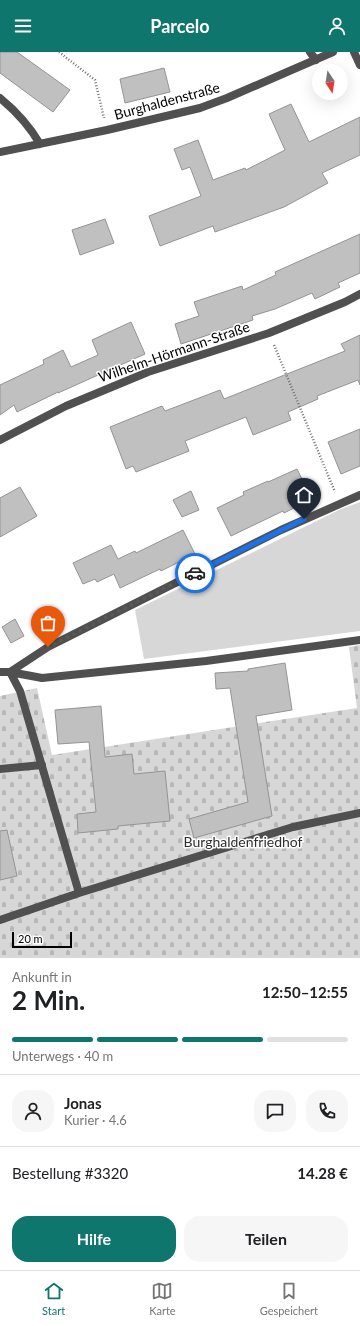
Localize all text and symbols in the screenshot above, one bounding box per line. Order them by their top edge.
icon: menu [12,15,34,37]
text: Parcelo [150,15,210,37]
icon: person [326,15,348,37]
north arrow [312,64,348,100]
map controls [312,64,348,100]
street label: Burghaldenstraße [112,78,222,123]
street label: Wilhelm-Hörmann-Straße [96,318,252,385]
pin [287,478,321,519]
icon: home [293,484,315,506]
courier [175,553,215,593]
icon: car [184,562,206,584]
pin [31,606,65,647]
icon: bag [37,612,59,634]
park label: Burghaldenfriedhof [183,833,303,850]
scale bar [12,930,72,949]
text: 20 m [18,932,43,945]
text: Ankunft in [12,969,72,985]
text: 12:50–12:55 [262,983,348,1001]
text: 2 Min. [12,984,85,1016]
text: Unterwegs · 40 m [12,1048,113,1064]
button: person [12,1090,54,1132]
button: chat [254,1090,296,1132]
button: phone [306,1090,348,1132]
text: Jonas [64,1094,101,1112]
text: Kurier · 4.6 [64,1112,127,1128]
text: Bestellung #3320 [12,1164,128,1182]
text: 14.28 € [297,1164,348,1182]
button: Hilfe [12,1216,176,1262]
button: Teilen [184,1216,348,1262]
tab: Start [42,1280,65,1317]
tab: Karte [149,1280,176,1317]
tab: Gespeichert [260,1280,318,1317]

